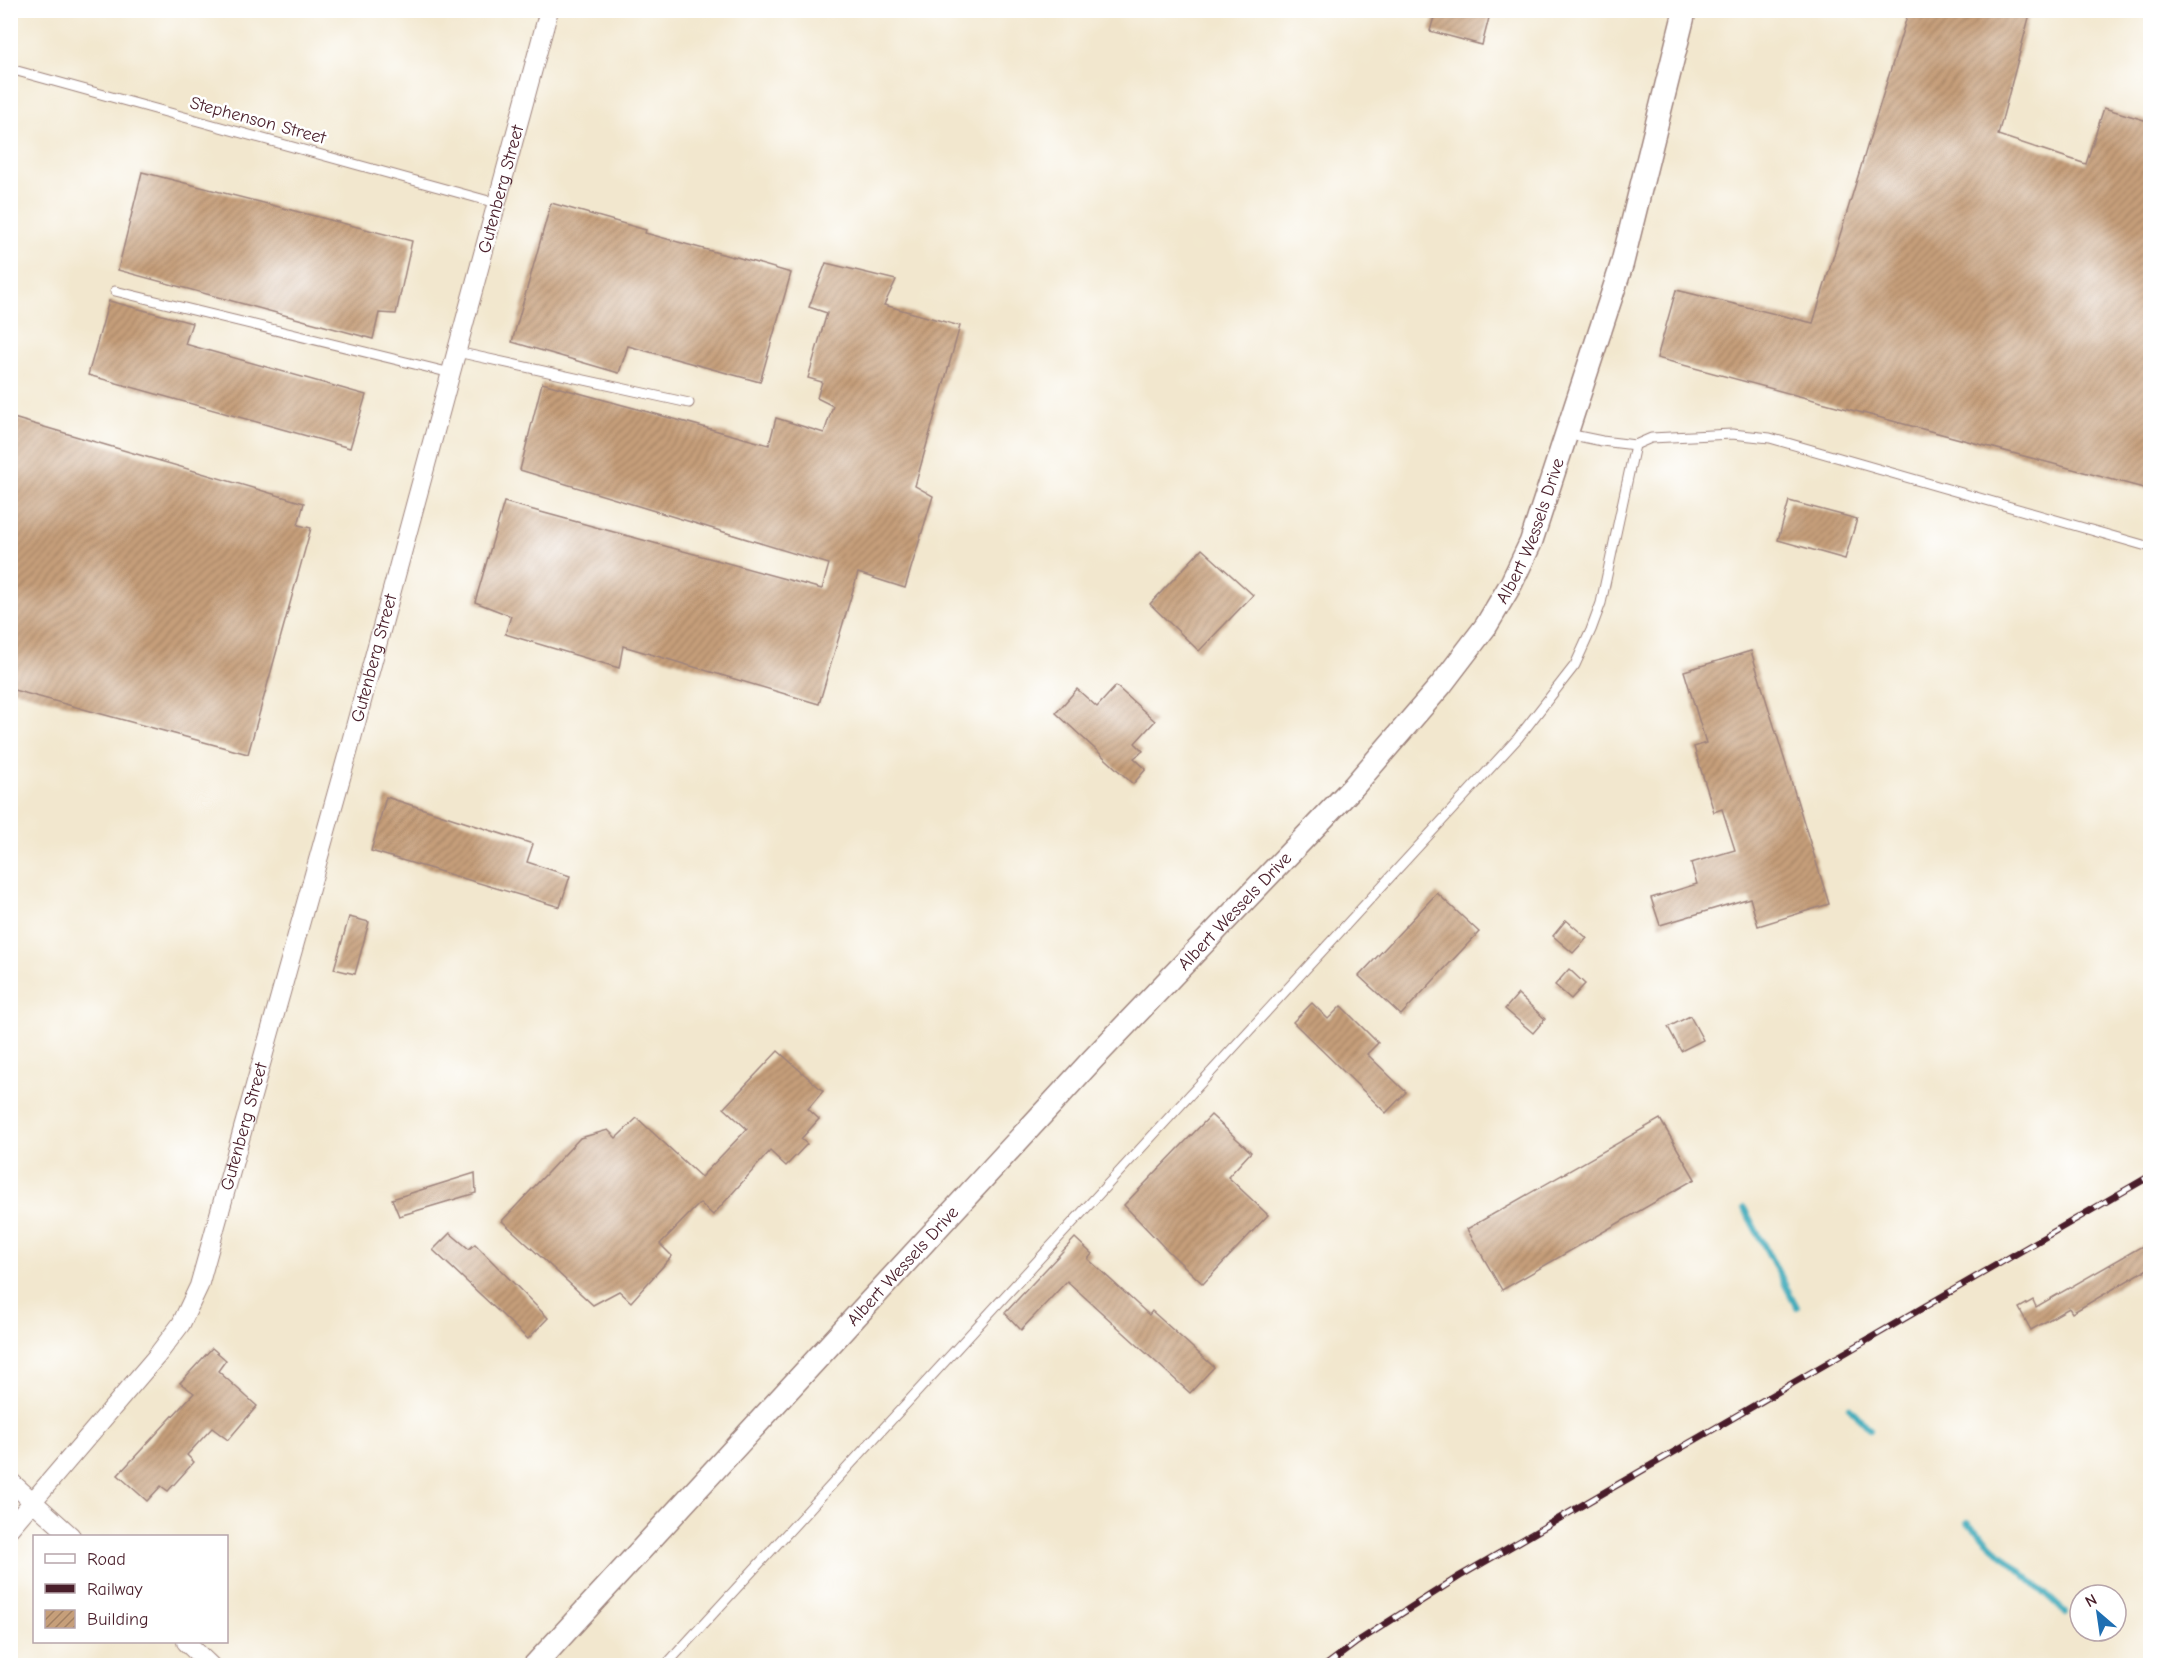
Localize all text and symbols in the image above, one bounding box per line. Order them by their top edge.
street label: Stephenson Street [188,92,329,149]
street label: Gutenberg Street [474,122,529,255]
street label: Albert Wessels Drive [1492,455,1569,607]
street label: Gutenberg Street [347,591,402,725]
street label: Albert Wessels Drive [1174,848,1296,975]
street label: Gutenberg Street [216,1059,272,1193]
street label: Albert Wessels Drive [843,1202,963,1330]
legend [33,1535,228,1643]
text: Road [87,1549,126,1570]
text: Railway [87,1579,144,1600]
north arrow [2068,1583,2128,1643]
text: N [2082,1590,2100,1611]
text: Building [87,1609,149,1630]

